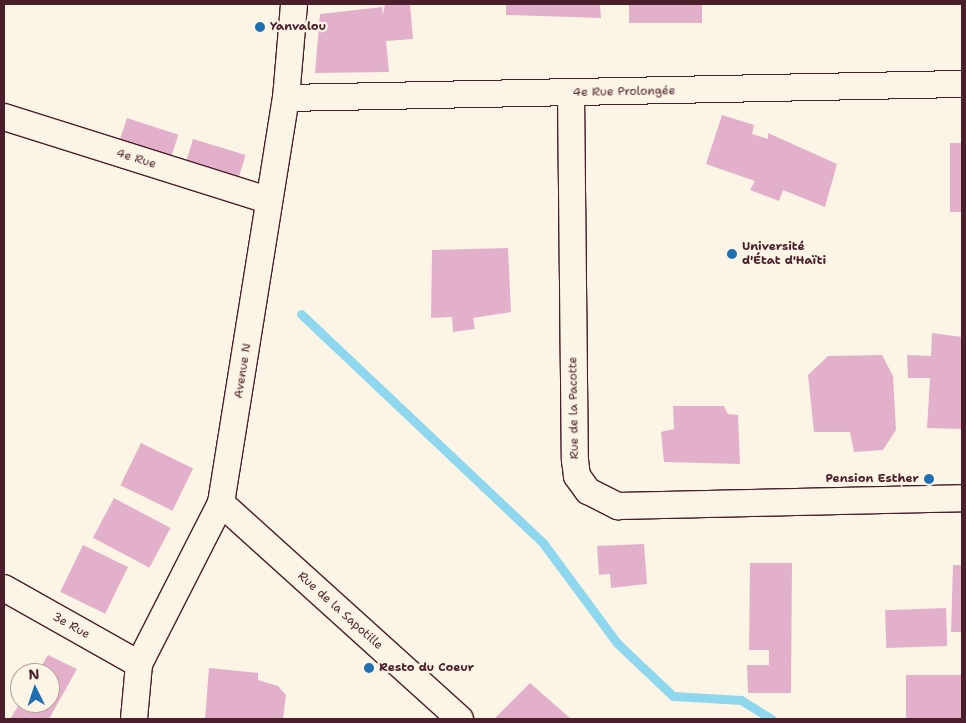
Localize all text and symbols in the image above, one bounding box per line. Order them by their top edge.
place label: Yanvalou [270,20,326,34]
marker: Yanvalou [254,21,266,33]
street label: 4e Rue Prolongée [572,84,676,100]
street label: 4e Rue [114,146,158,172]
place label: Université d'État d'Haïti [742,240,826,268]
marker: Université d'État d'Haïti [726,248,738,260]
street label: Avenue N [232,342,254,400]
street label: Rue de la Pacotte [566,357,582,459]
place label: Pension Esther [825,472,919,486]
marker: Pension Esther [923,473,935,485]
street label: Rue de la Sapotille [295,569,385,653]
street label: 3e Rue [50,610,92,642]
place label: Resto du Coeur [379,661,474,675]
marker: Resto du Coeur [363,662,375,674]
north arrow [10,663,60,713]
text: N [28,665,40,683]

